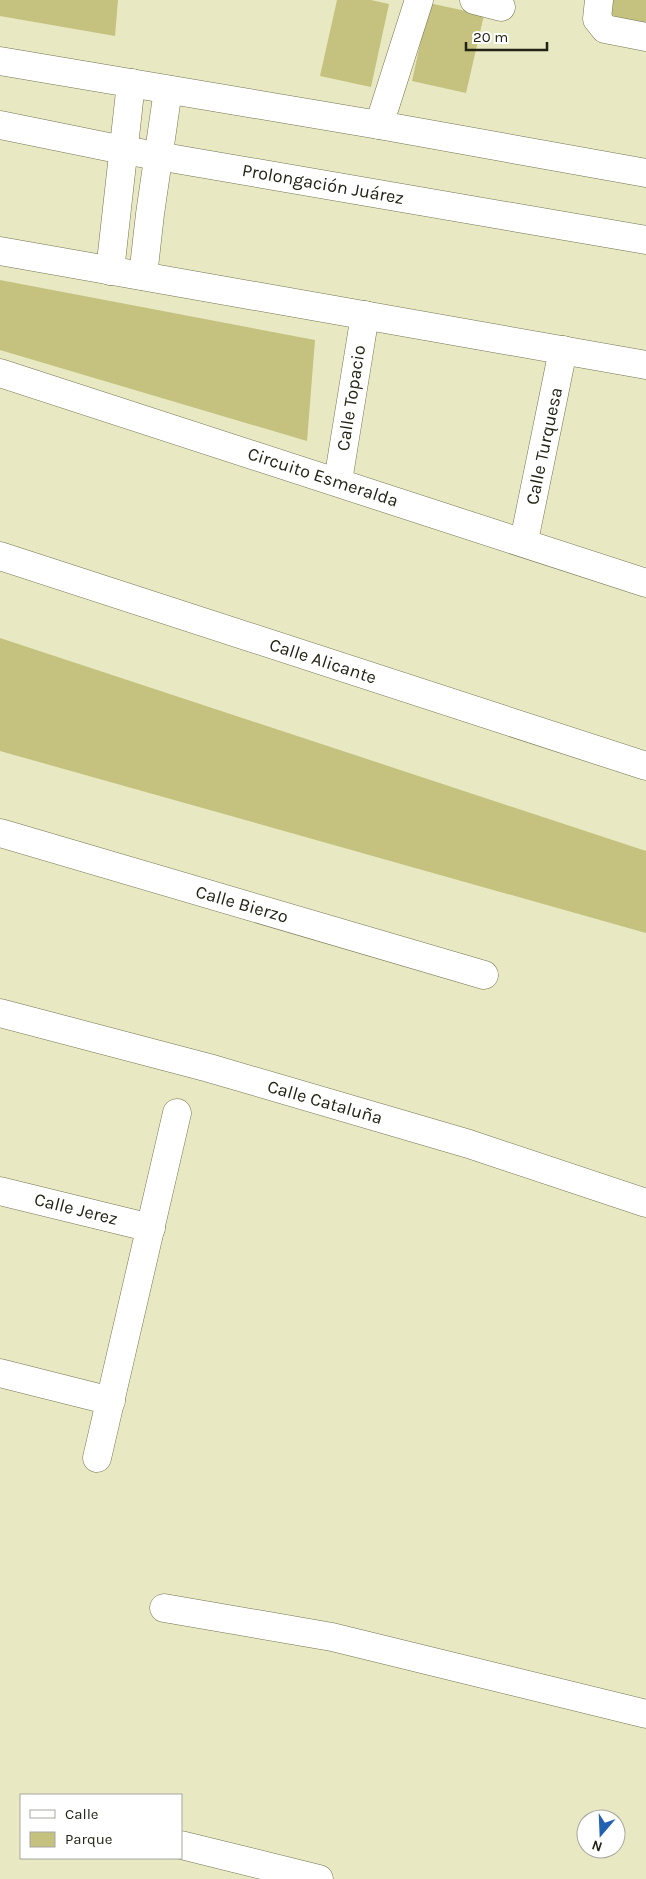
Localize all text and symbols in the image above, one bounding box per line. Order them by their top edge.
scale bar [466,20,547,52]
text: 20 m [473,28,508,46]
street label: Prolongación Juárez [240,159,406,209]
street label: Calle Topacio [332,343,370,453]
street label: Calle Turquesa [521,385,567,507]
street label: Circuito Esmeralda [245,442,401,512]
street label: Calle Alicante [267,633,379,689]
street label: Calle Bierzo [193,880,291,928]
street label: Calle Cataluña [265,1075,385,1129]
street label: Calle Jerez [32,1188,120,1230]
legend [20,1794,182,1859]
text: Calle [65,1805,99,1823]
north arrow [576,1809,626,1859]
text: Parque [65,1830,113,1848]
text: N [589,1836,604,1855]

